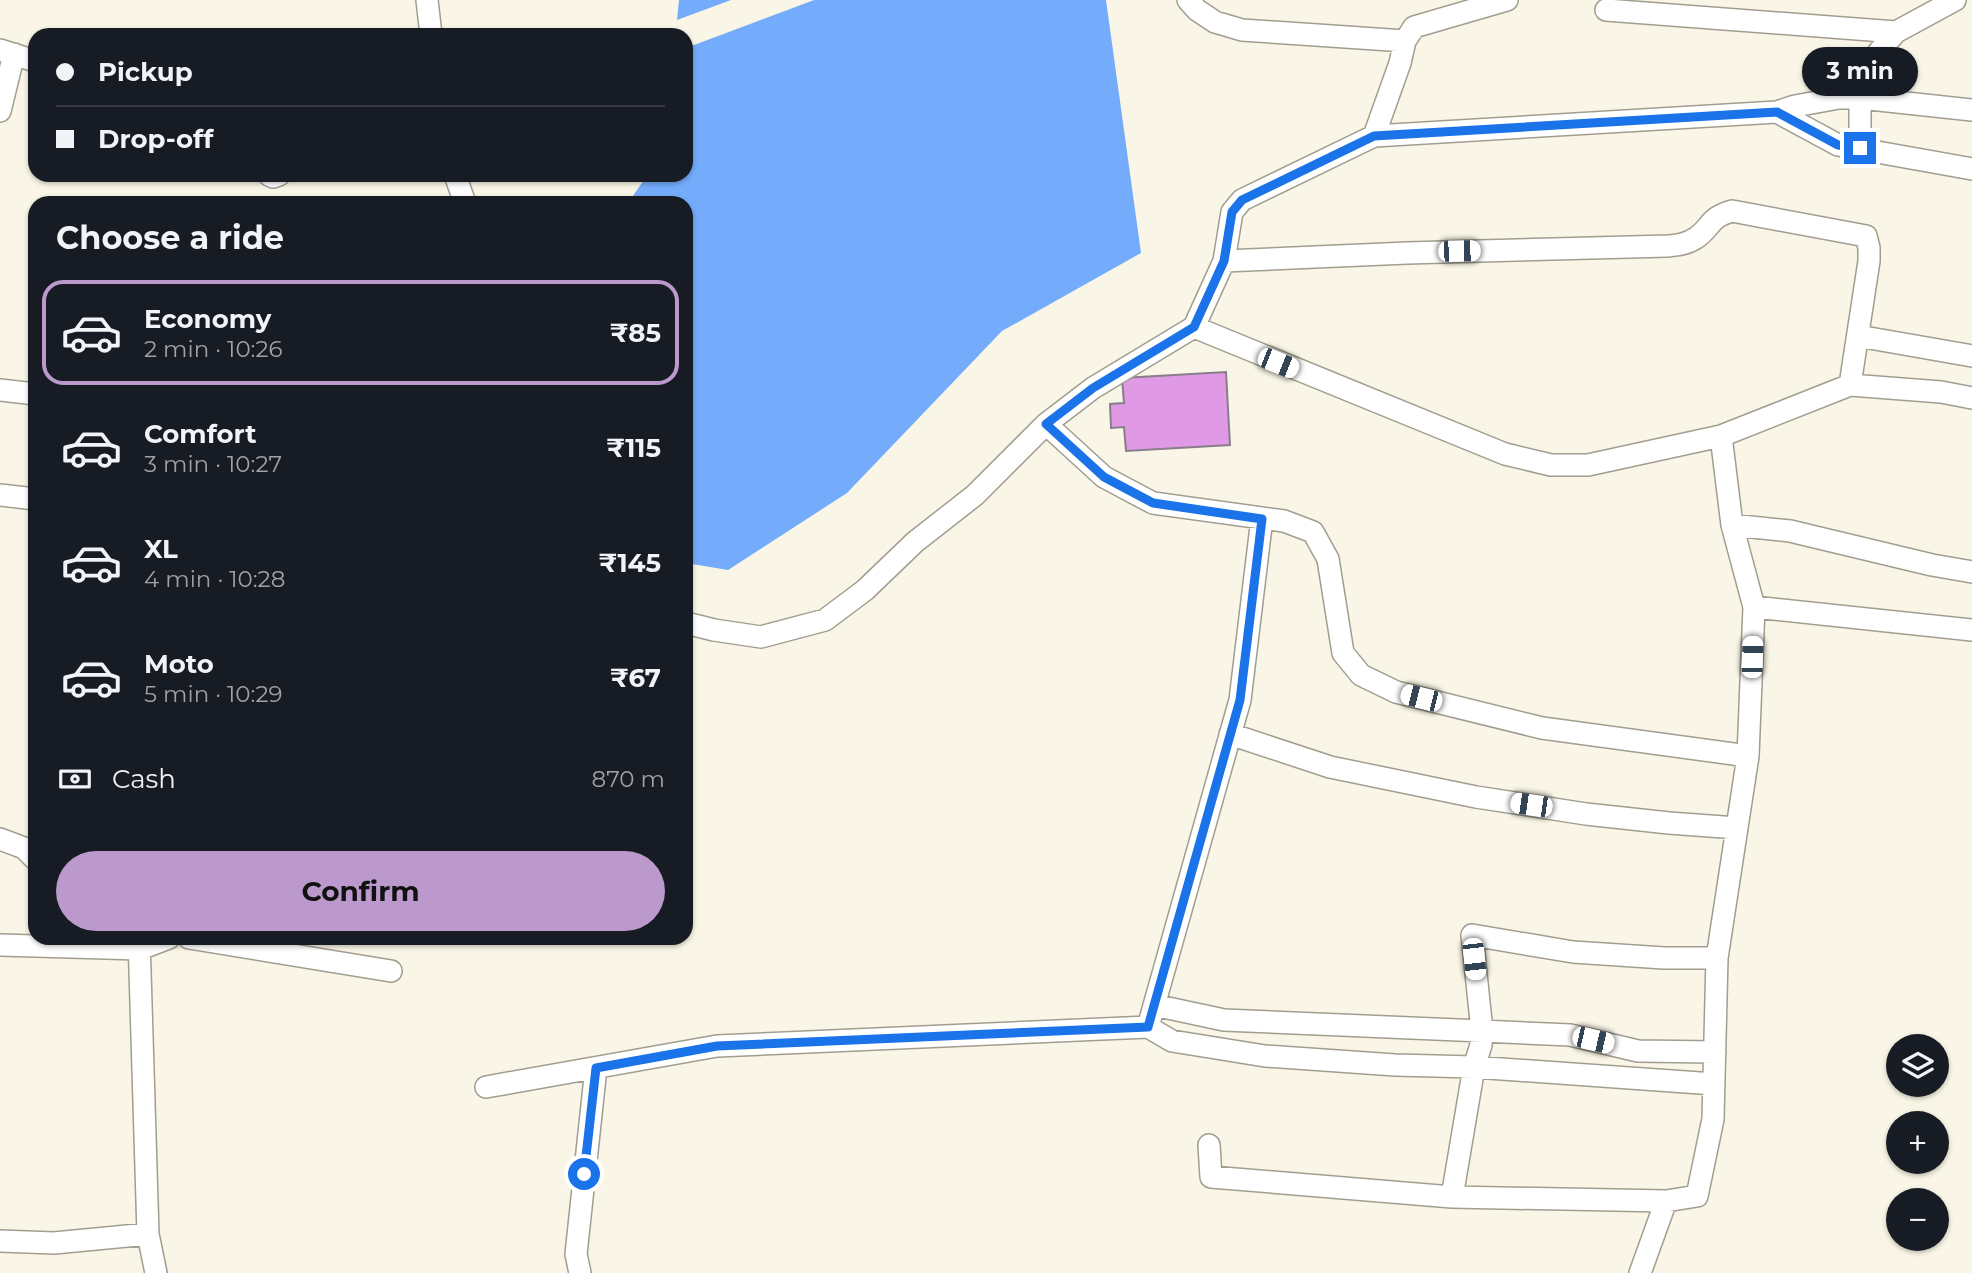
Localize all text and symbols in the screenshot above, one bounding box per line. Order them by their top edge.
callout: 3 min [1802,46,1918,96]
text: Pickup [98,56,193,88]
text: 3 min [1826,57,1894,85]
text: Drop-off [98,123,213,155]
route end [1844,132,1876,164]
text: Choose a ride [56,218,284,257]
car [1438,240,1481,262]
icon: car [60,301,123,364]
text: Economy [144,303,271,335]
text: ₹85 [610,317,661,349]
text: 2 min · 10:26 [144,335,283,363]
car [1255,345,1302,381]
icon: car [60,416,123,479]
text: Comfort [144,418,256,450]
text: ₹115 [606,432,661,464]
text: 3 min · 10:27 [144,450,282,478]
icon: car [60,531,123,594]
text: XL [144,533,178,565]
text: ₹145 [598,547,661,579]
text: 4 min · 10:28 [144,565,285,593]
car [1741,636,1764,678]
icon: car [60,646,123,709]
text: Moto [144,648,214,680]
text: ₹67 [610,662,661,694]
text: 5 min · 10:29 [144,680,283,708]
car [1399,683,1444,713]
icon: cash [56,760,94,798]
text: Cash [112,763,176,795]
text: 870 m [592,765,665,793]
car [1509,792,1554,818]
button: Confirm [56,851,665,931]
car [1462,937,1487,981]
car [1571,1025,1616,1055]
map controls [1886,1034,1949,1251]
button: layers [1886,1034,1949,1097]
button: + [1886,1111,1949,1174]
route start [568,1158,600,1190]
button: − [1886,1188,1949,1251]

